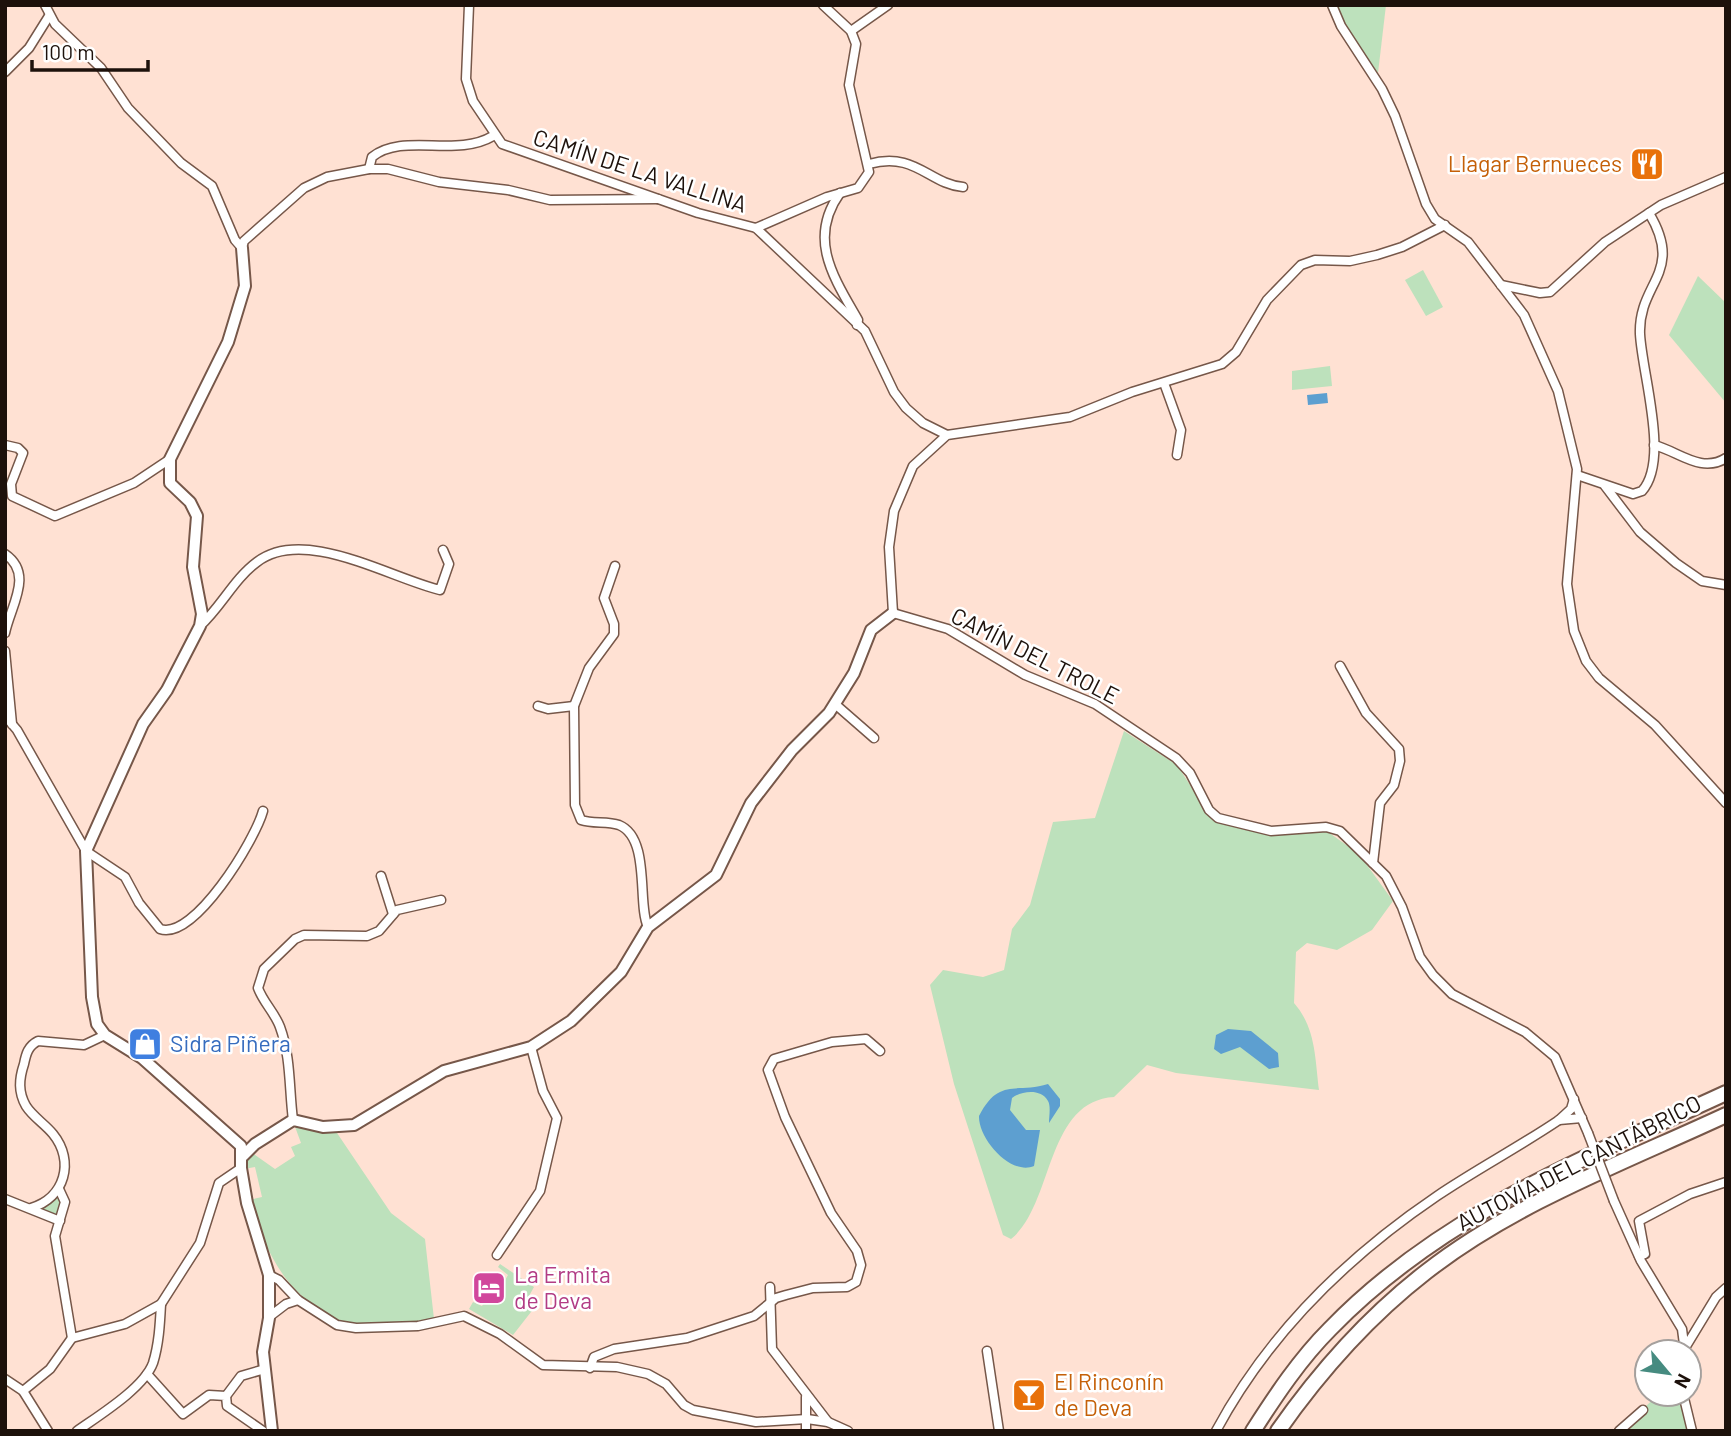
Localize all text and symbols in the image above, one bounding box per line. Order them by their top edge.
scale bar [32,28,147,72]
text: 100 m [42,39,95,64]
street label: CAMÍN DE LA VALLINA [530,122,751,218]
restaurant icon: Llagar Bernueces [1628,145,1666,183]
place label: Llagar Bernueces [1448,149,1622,177]
street label: CAMÍN DEL TROLE [947,601,1124,710]
shop icon: Sidra Piñera [126,1025,164,1063]
place label: Sidra Piñera [170,1029,291,1057]
street label: AUTOVÍA DEL CANTÁBRICO [1452,1088,1705,1236]
place label: La Ermita de Deva [514,1260,611,1314]
hotel icon: La Ermita de Deva [470,1269,508,1307]
north arrow [1633,1338,1703,1408]
place label: El Rinconín de Deva [1054,1367,1164,1421]
text: N [1670,1370,1696,1393]
bar icon: El Rinconín de Deva [1010,1376,1048,1414]

